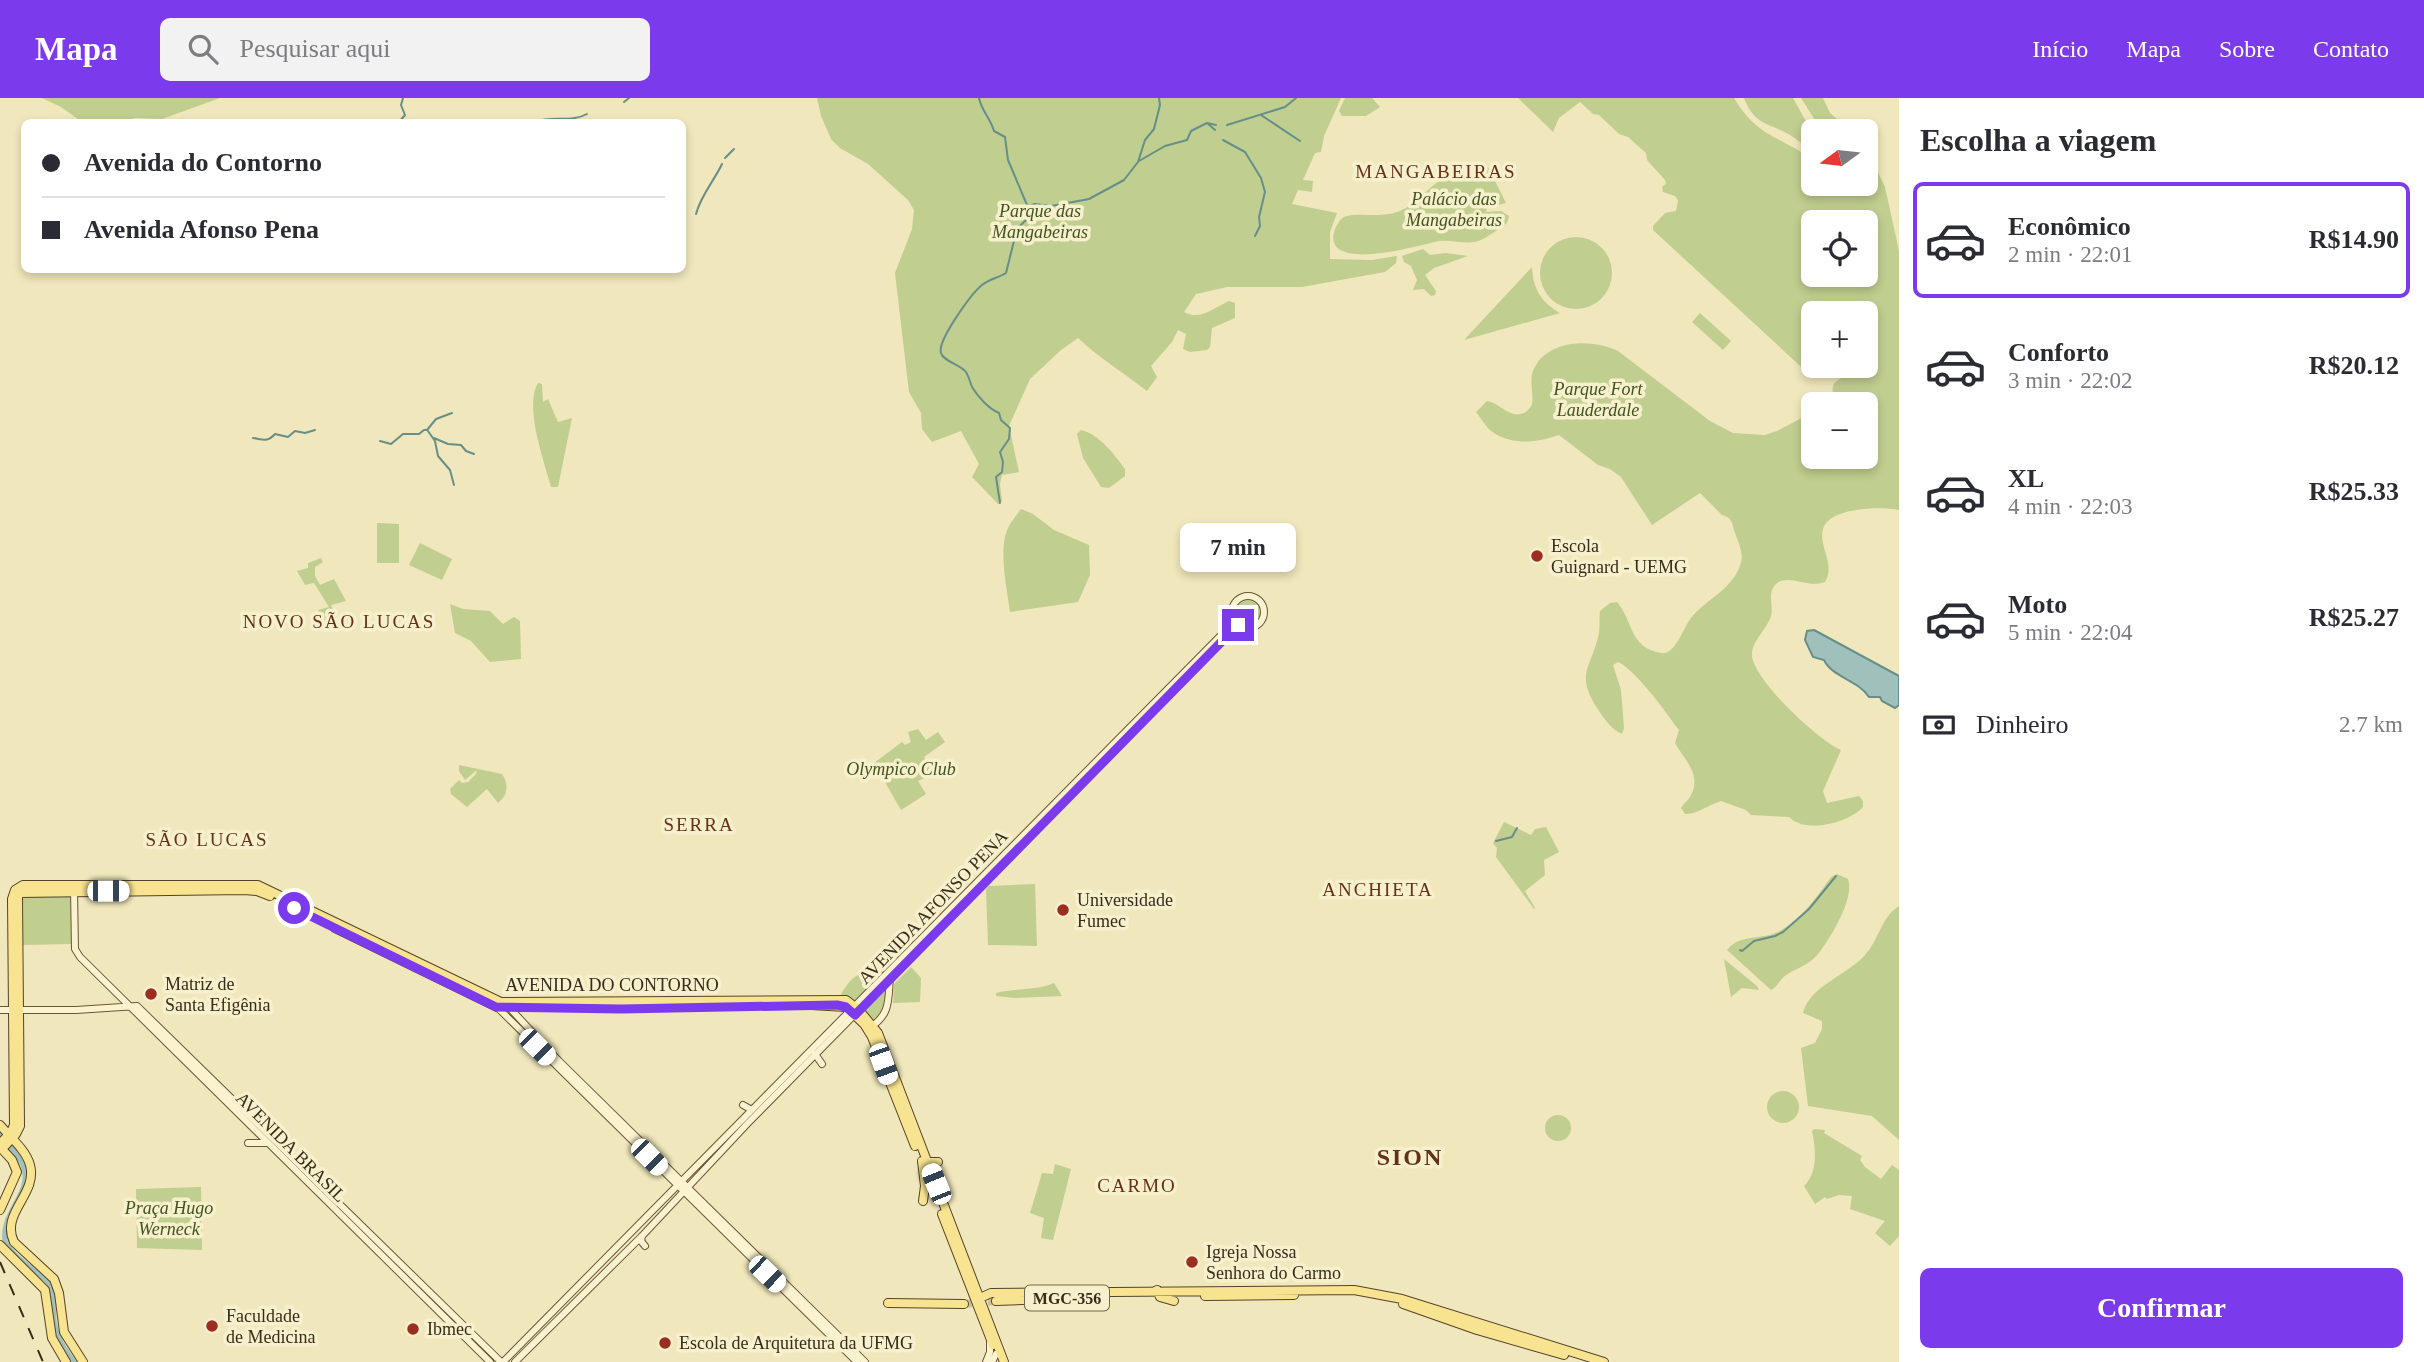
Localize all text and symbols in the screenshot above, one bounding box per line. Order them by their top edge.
search box [160,18,650,81]
icon: search [184,30,222,68]
text: Mapa [35,31,118,67]
text: Pesquisar aqui [240,34,390,63]
text: Início [2032,36,2088,62]
text: Mapa [2126,36,2181,62]
text: Sobre [2219,36,2275,62]
text: Contato [2313,36,2389,62]
north arrow [1801,119,1878,196]
map controls [1801,119,1878,469]
text: Escolha a viagem [1920,122,2156,158]
text: Avenida do Contorno [84,148,322,177]
district label: MANGABEIRAS [1355,161,1517,182]
park label: Palácio das Mangabeiras [1405,189,1502,230]
park label: Parque das Mangabeiras [991,201,1088,242]
icon: car [1924,209,1987,272]
button: locate [1801,210,1878,287]
text: Econômico [2008,212,2131,241]
text: Avenida Afonso Pena [84,215,319,244]
text: R$14.90 [2309,225,2399,254]
text: 2 min · 22:01 [2008,242,2133,267]
button: + [1801,301,1878,378]
icon: car [1924,335,1987,398]
text: Conforto [2008,338,2109,367]
text: R$20.12 [2309,351,2399,380]
text: 3 min · 22:02 [2008,368,2133,393]
park label: Parque Fort Lauderdale [1553,379,1643,420]
button: − [1801,392,1878,469]
icon: car [1924,461,1987,524]
text: XL [2008,464,2044,493]
text: R$25.33 [2309,477,2399,506]
text: 4 min · 22:03 [2008,494,2133,519]
callout: 7 min [1180,524,1296,573]
text: 7 min [1210,535,1266,560]
place label: Escola Guignard - UEMG [1551,536,1687,577]
marker: Escola Guignard - UEMG [1529,548,1545,564]
icon: car [1924,587,1987,650]
text: Moto [2008,590,2067,619]
text: R$25.27 [2309,603,2399,632]
route end [1222,609,1254,641]
district label: NOVO SÃO LUCAS [243,611,435,632]
text: 5 min · 22:04 [2008,620,2133,645]
icon: cash [1920,706,1958,744]
text: Dinheiro [1976,710,2068,739]
text: 2.7 km [2339,712,2403,737]
park label: Olympico Club [846,759,956,779]
district label: SERRA [663,814,735,835]
street label: AVENIDA AFONSO PENA [854,826,1012,988]
district label: SÃO LUCAS [145,829,269,850]
district label: ANCHIETA [1322,879,1434,900]
car [88,881,130,902]
place label: Universidade Fumec [1077,890,1173,931]
route start [278,892,310,924]
marker: Universidade Fumec [1055,902,1071,918]
place label: Matriz de Santa Efigênia [165,974,270,1015]
street label: AVENIDA DO CONTORNO [505,975,719,995]
marker: Matriz de Santa Efigênia [143,986,159,1002]
car [515,1025,560,1069]
car [866,1041,901,1087]
street label: AVENIDA BRASIL [232,1088,350,1206]
car [627,1135,672,1179]
district label: SION [1377,1144,1443,1170]
car [919,1161,954,1207]
district label: CARMO [1097,1175,1177,1196]
park label: Praça Hugo Werneck [124,1198,213,1239]
place label: Igreja Nossa Senhora do Carmo [1206,1242,1341,1283]
car [745,1252,790,1296]
marker: Igreja Nossa Senhora do Carmo [1184,1254,1200,1270]
button: Confirmar [1920,1268,2403,1348]
road number: MGC-356 [1025,1286,1109,1310]
place label: Faculdade de Medicina [226,1306,315,1347]
marker: Faculdade de Medicina [204,1318,220,1334]
place label: Ibmec [427,1319,472,1339]
marker: Ibmec [405,1321,421,1337]
place label: Escola de Arquitetura da UFMG [679,1333,913,1353]
marker: Escola de Arquitetura da UFMG [657,1335,673,1351]

